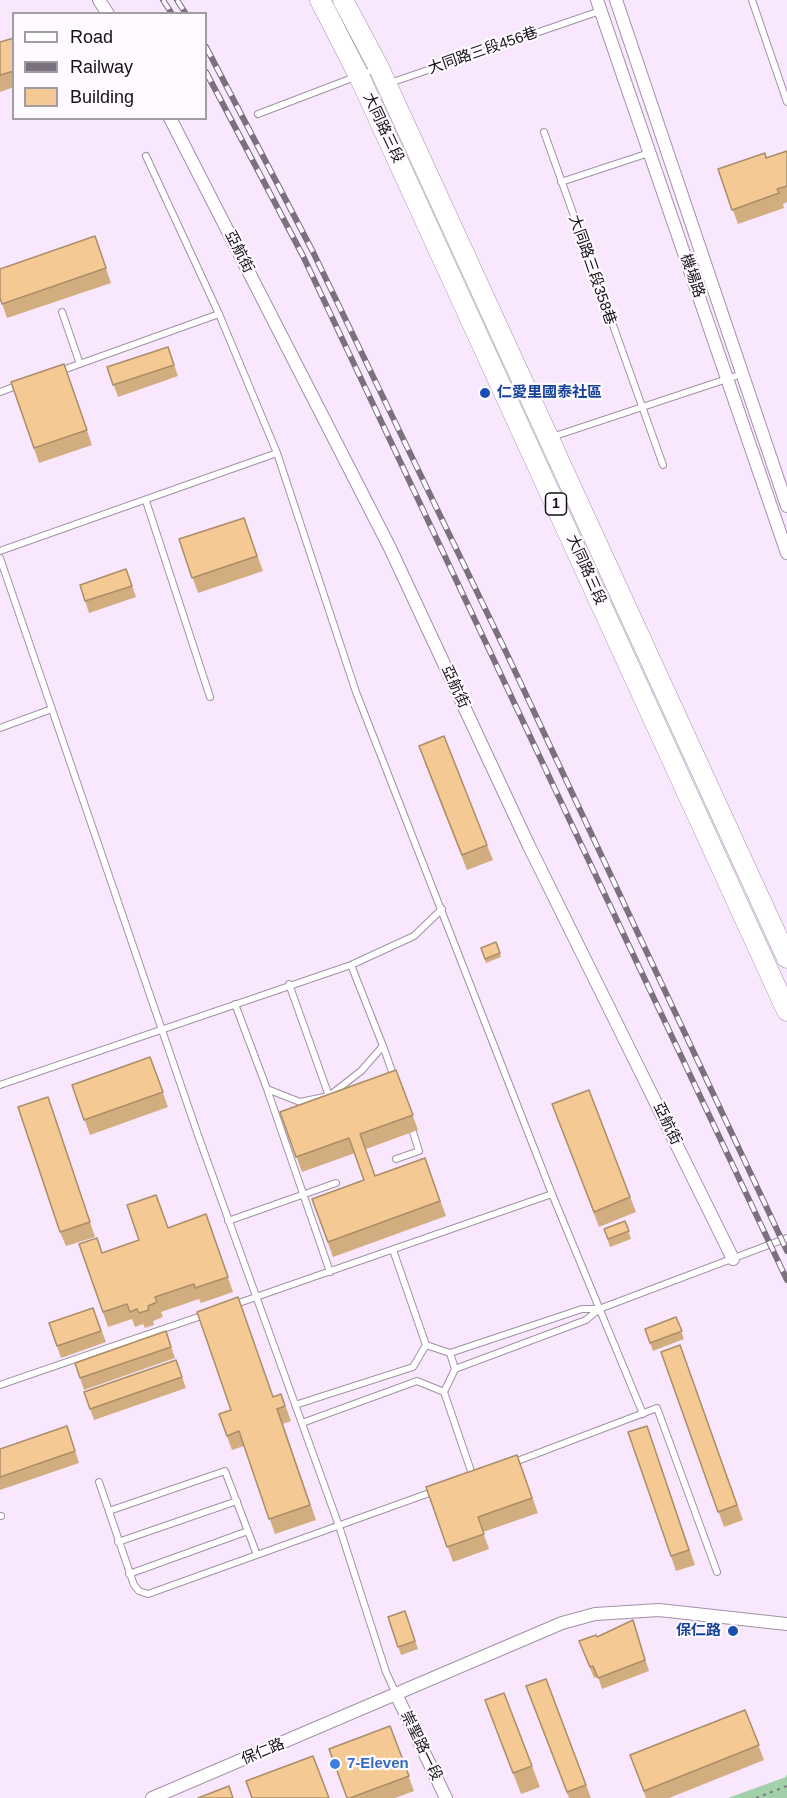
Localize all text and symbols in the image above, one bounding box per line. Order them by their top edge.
legend [12,12,207,120]
street label: 大同路三段456巷 [426,24,540,78]
text: Road [70,27,113,47]
text: Railway [70,57,133,77]
text: Building [70,87,134,107]
street label: 大同路三段 [359,90,407,166]
street label: 大同路三段358巷 [565,213,619,327]
street label: 亞航街 [221,228,257,276]
street label: 機場路 [676,252,708,300]
place label: 仁愛里國泰社區 [497,384,602,402]
marker: 仁愛里國泰社區 [478,386,492,400]
road number: 1 [546,493,566,515]
street label: 大同路三段 [563,532,609,608]
street label: 亞航街 [437,663,473,711]
street label: 亞航街 [649,1100,685,1148]
place label: 保仁路 [676,1622,721,1640]
marker: 保仁路 [726,1624,740,1638]
street label: 崇聖路一段 [396,1708,446,1784]
street label: 保仁路 [239,1735,287,1769]
place label: 7-Eleven [347,1755,409,1773]
marker: 7-Eleven [328,1757,342,1771]

